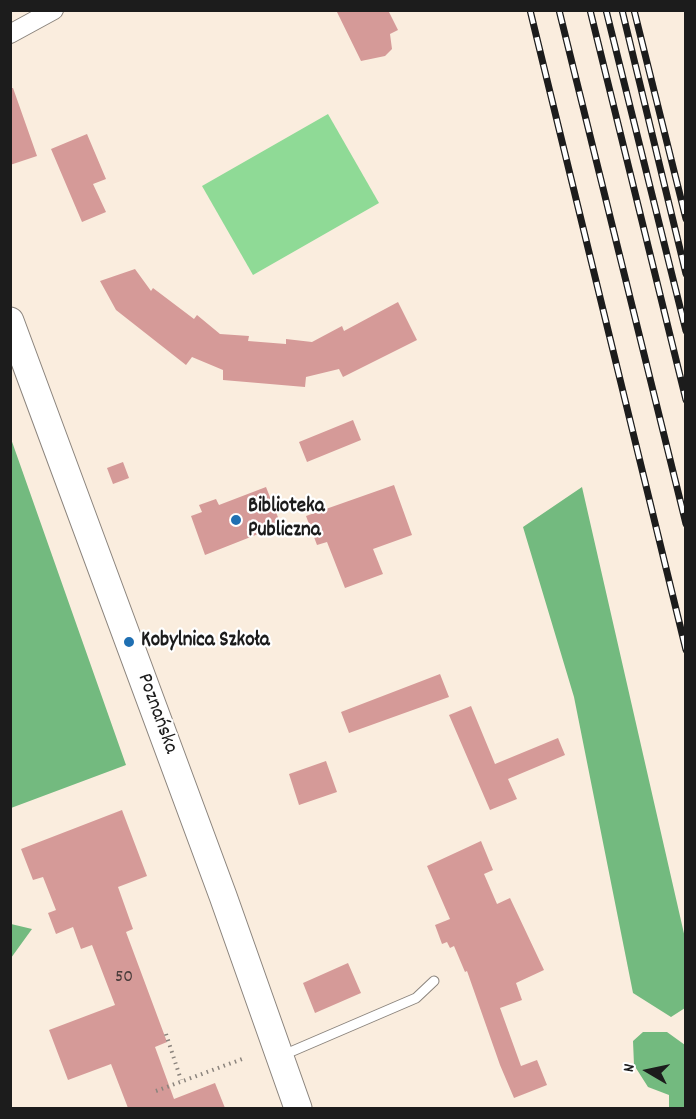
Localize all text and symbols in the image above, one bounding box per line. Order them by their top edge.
place label: Biblioteka Publiczna [248,495,325,545]
marker: Biblioteka Publiczna [229,513,243,527]
place label: Kobylnica Szkoła [141,629,270,655]
marker: Kobylnica Szkoła [122,635,136,649]
street label: Poznańska [130,670,182,758]
house number: 50 [115,968,133,990]
north arrow [618,1041,678,1101]
text: N [618,1062,642,1074]

